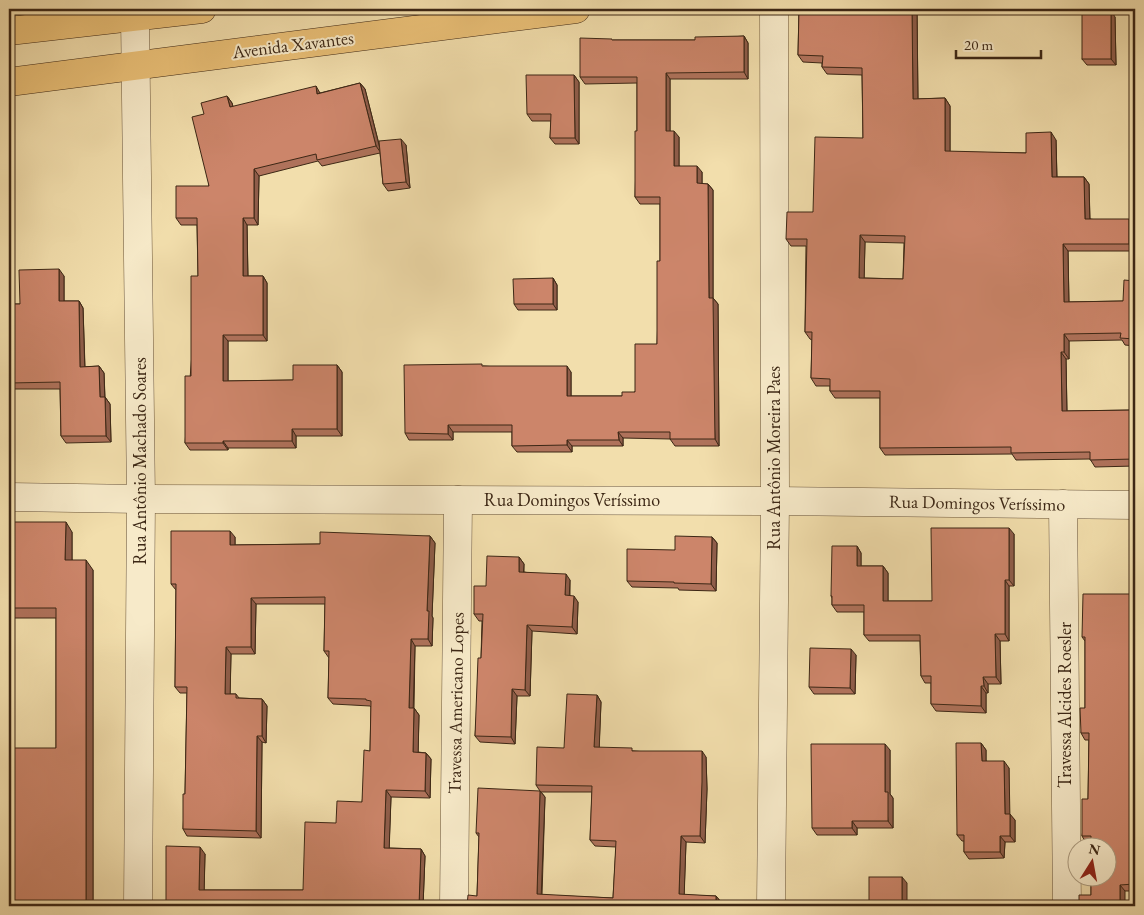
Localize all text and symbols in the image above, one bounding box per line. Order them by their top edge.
street label: Avenida Xavantes [230,26,355,63]
scale bar [956,28,1042,60]
text: 20 m [964,35,993,54]
street label: Rua Antônio Machado Soares [128,357,151,565]
street label: Rua Antônio Moreira Paes [762,366,785,550]
street label: Rua Domingos Veríssimo [484,488,660,511]
street label: Rua Domingos Veríssimo [889,489,1065,516]
street label: Travessa Americano Lopes [442,612,469,794]
street label: Travessa Alcides Roesler [1053,622,1076,788]
north arrow [1066,838,1116,888]
text: N [1087,839,1102,859]

